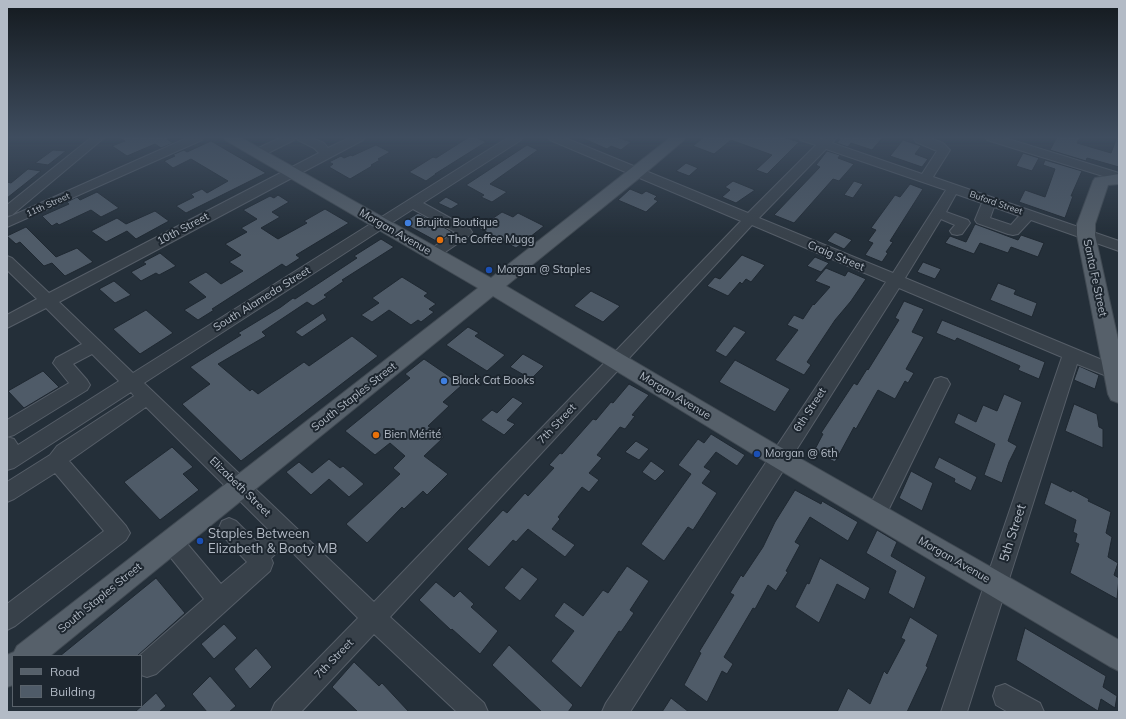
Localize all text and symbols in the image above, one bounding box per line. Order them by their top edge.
street label: Buford Street [968,189,1024,217]
street label: 11th Street [25,191,71,219]
street label: Morgan Avenue [357,206,433,258]
street label: 10th Street [155,210,211,248]
place label: Brujita Boutique [416,216,498,230]
marker: Brujita Boutique [403,218,413,228]
place label: The Coffee Mugg [448,233,534,247]
marker: The Coffee Mugg [435,235,445,245]
street label: Craig Street [806,238,866,274]
street label: Santa Fe Street [1080,238,1110,318]
place label: Morgan @ Staples [497,263,591,277]
street label: South Alameda Street [211,264,313,334]
marker: Morgan @ Staples [484,265,494,275]
street label: South Staples Street [309,360,399,434]
street label: Morgan Avenue [637,370,713,422]
place label: Black Cat Books [452,374,534,388]
marker: Black Cat Books [439,376,449,386]
street label: 6th Street [791,385,829,435]
street label: 7th Street [535,401,579,447]
place label: Bien Mérité [384,428,441,442]
marker: Bien Mérité [371,430,381,440]
place label: Morgan @ 6th [765,447,838,461]
marker: Morgan @ 6th [752,449,762,459]
street label: Elizabeth Street [207,454,273,520]
street label: 5th Street [996,502,1030,564]
place label: Staples Between Elizabeth & Booty MB [208,526,337,557]
street label: Morgan Avenue [916,534,992,586]
marker: Staples Between Elizabeth & Booty MB [195,536,205,546]
street label: South Staples Street [55,560,145,636]
street label: 7th Street [312,636,356,682]
legend [12,655,142,707]
text: Road [50,664,79,679]
text: Building [50,684,95,699]

